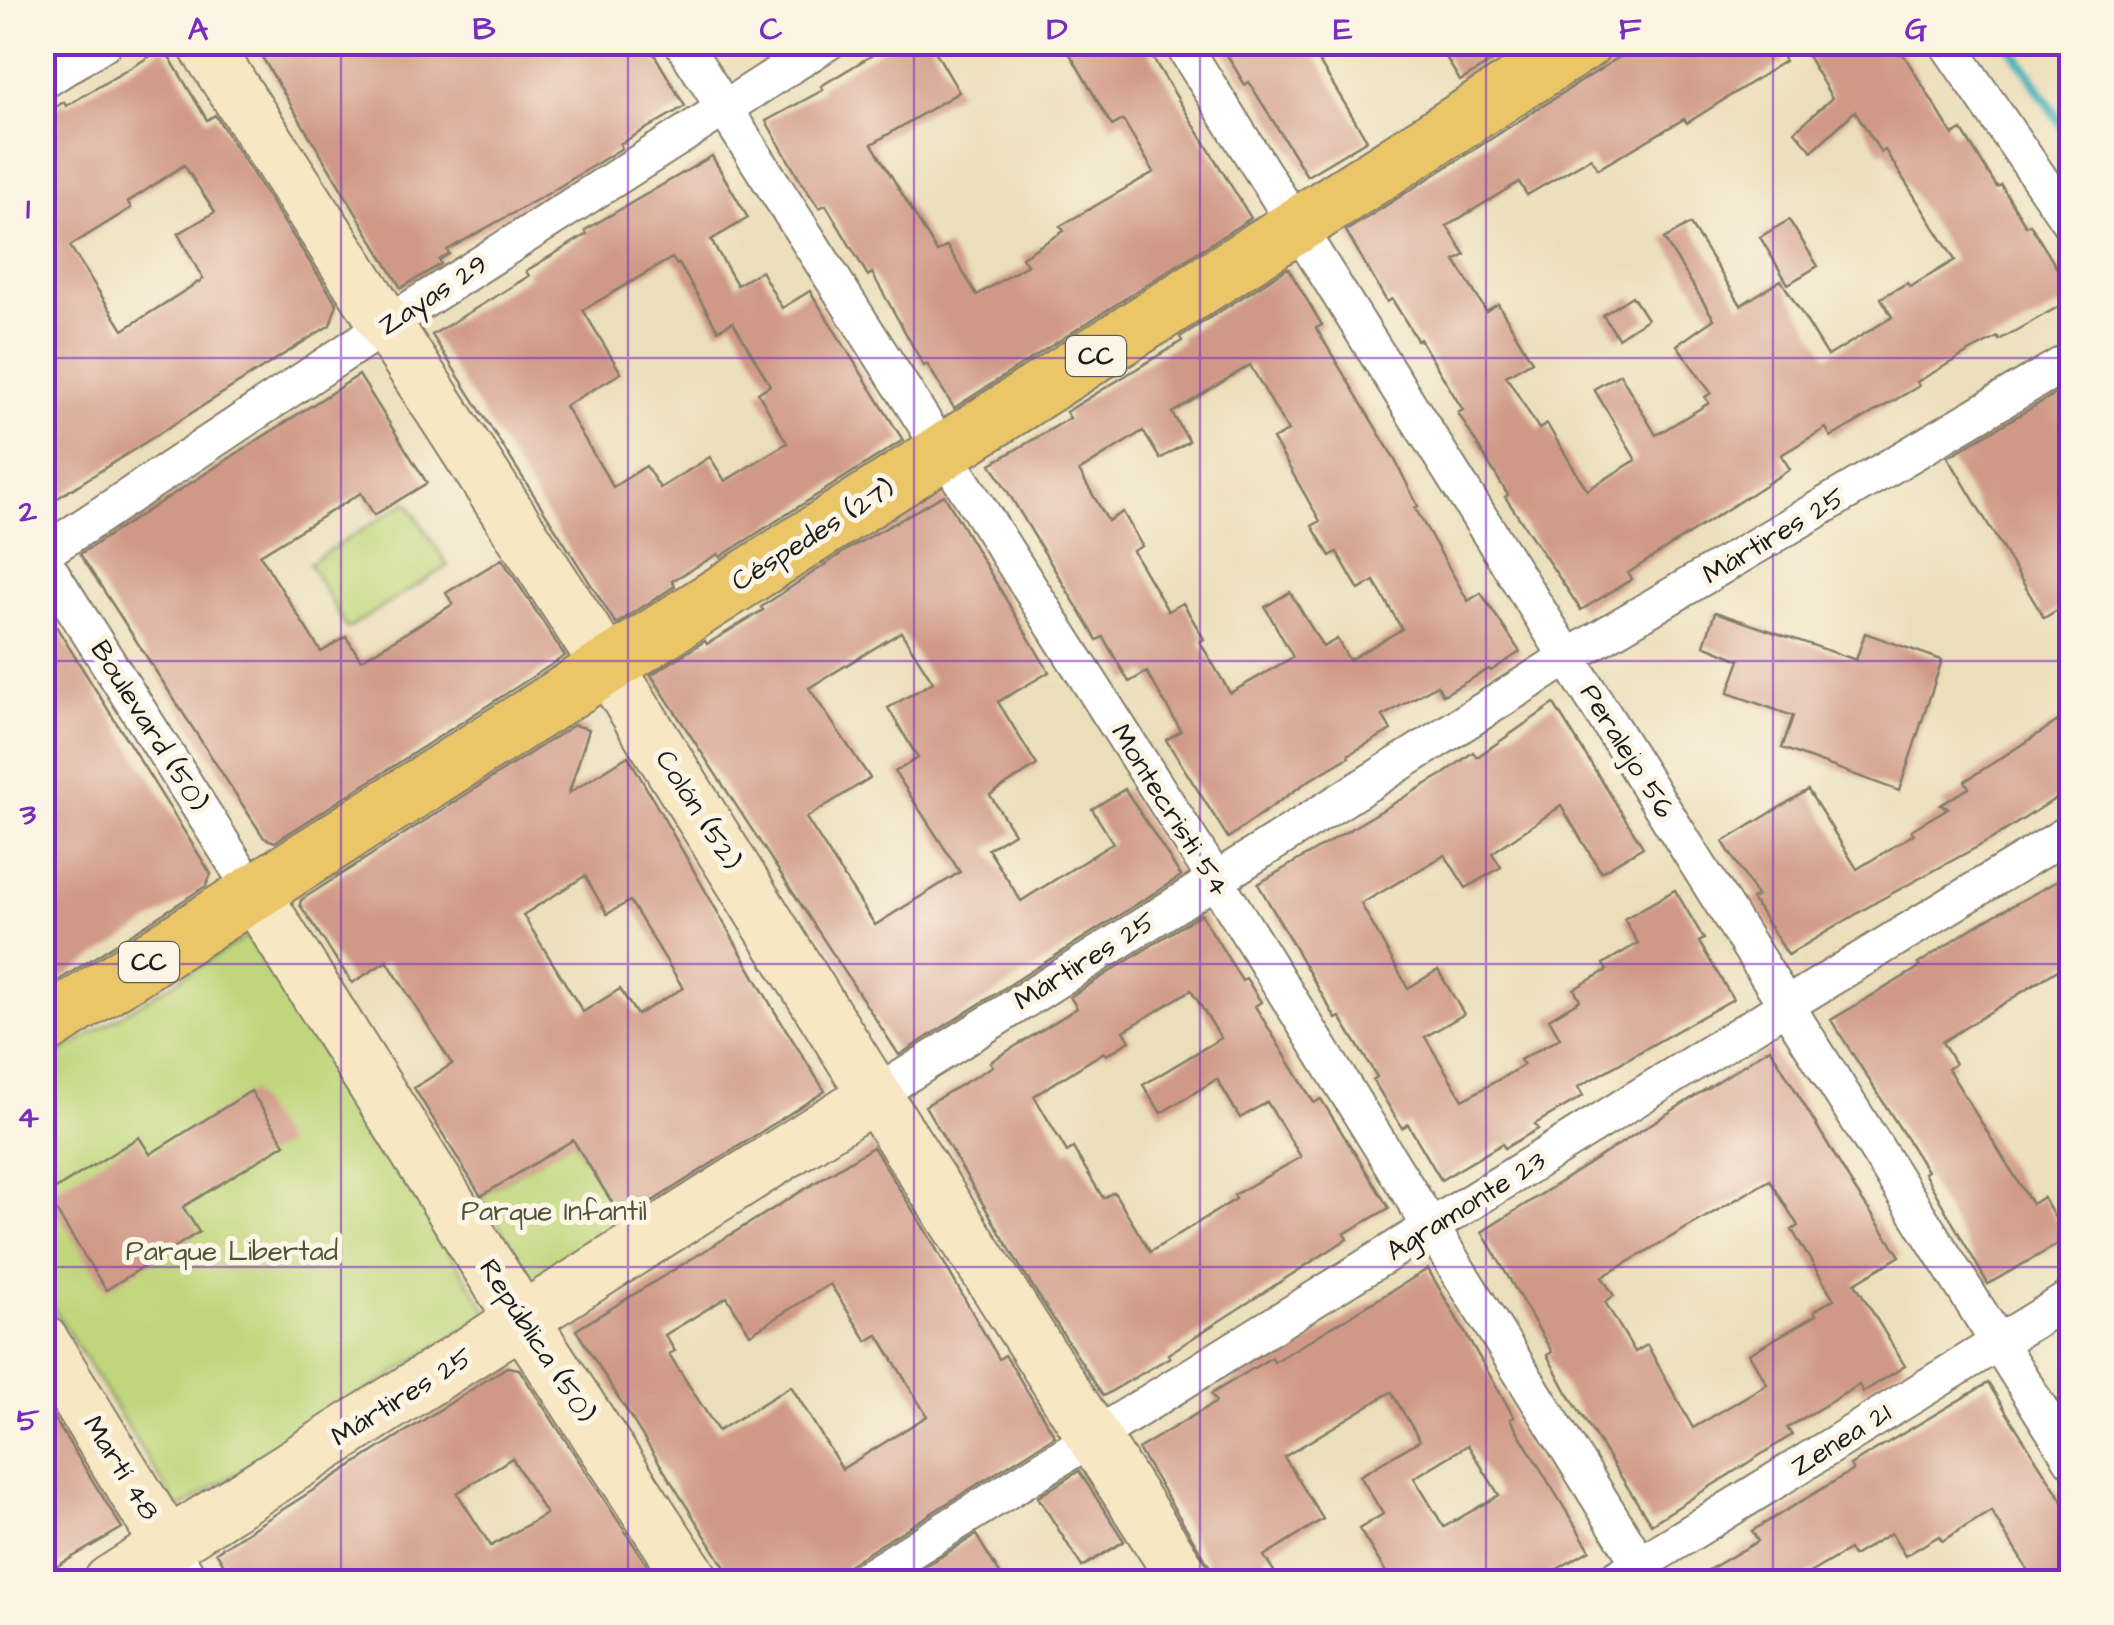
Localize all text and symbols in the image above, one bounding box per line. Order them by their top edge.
text: A [188,7,209,52]
text: B [473,7,496,52]
text: C [760,7,783,52]
text: D [1047,7,1068,52]
text: E [1334,7,1353,52]
text: F [1619,7,1642,52]
text: G [1905,7,1928,52]
text: 1 [26,186,30,231]
street label: Zayas 29 [371,245,496,347]
road number: CC [1066,336,1126,376]
street label: Céspedes (27) [724,469,902,601]
street label: Mártires 25 [1695,478,1853,594]
text: 2 [18,489,38,534]
street label: Boulevard (50) [81,633,217,819]
street label: Peralejo 56 [1570,676,1684,826]
street label: Montecristi 54 [1101,716,1239,904]
street label: Colón (52) [646,742,750,878]
text: 3 [19,792,37,837]
street label: Mártires 25 [1007,902,1163,1020]
road number: CC [119,942,179,982]
text: 4 [17,1095,39,1140]
street label: Agramonte 23 [1379,1141,1554,1271]
park label: Parque Infantil [461,1192,647,1231]
park label: Parque Libertad [126,1232,338,1271]
street label: República (50) [469,1251,605,1431]
street label: Mártires 25 [324,1338,480,1456]
street label: Zenea 21 [1783,1394,1899,1486]
text: 5 [17,1398,40,1443]
street label: Martí 48 [74,1408,168,1528]

